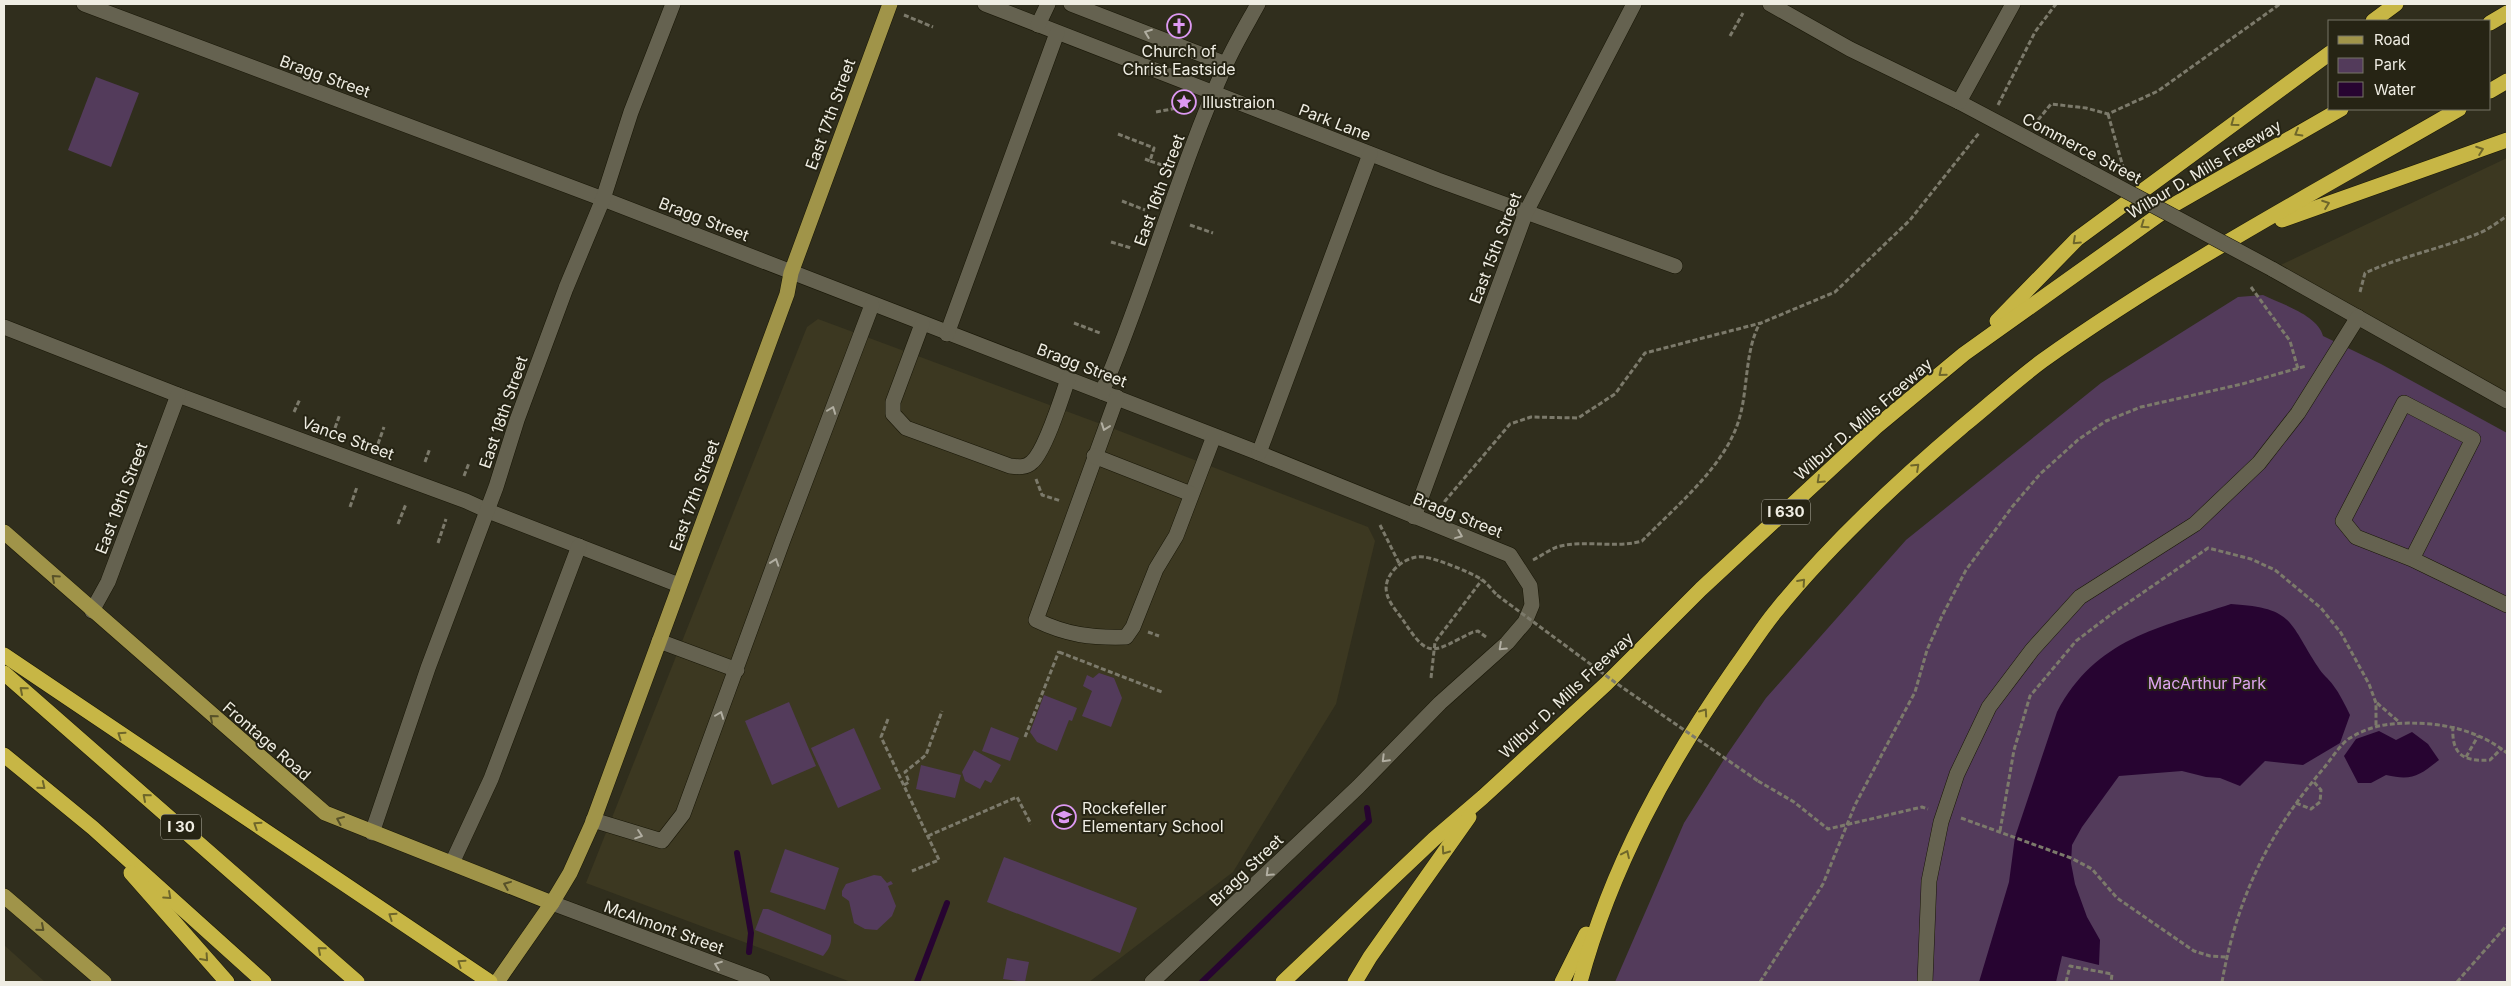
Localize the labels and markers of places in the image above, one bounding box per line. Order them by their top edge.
church icon: Church of Christ Eastside [1166,13,1192,39]
place label: Church of Christ Eastside [1122,41,1236,79]
place icon: Illustraion [1171,89,1197,115]
place label: Illustraion [1202,92,1275,112]
place label: Rockefeller Elementary School [1082,798,1224,836]
school or university icon: Rockefeller Elementary School [1051,804,1077,830]

